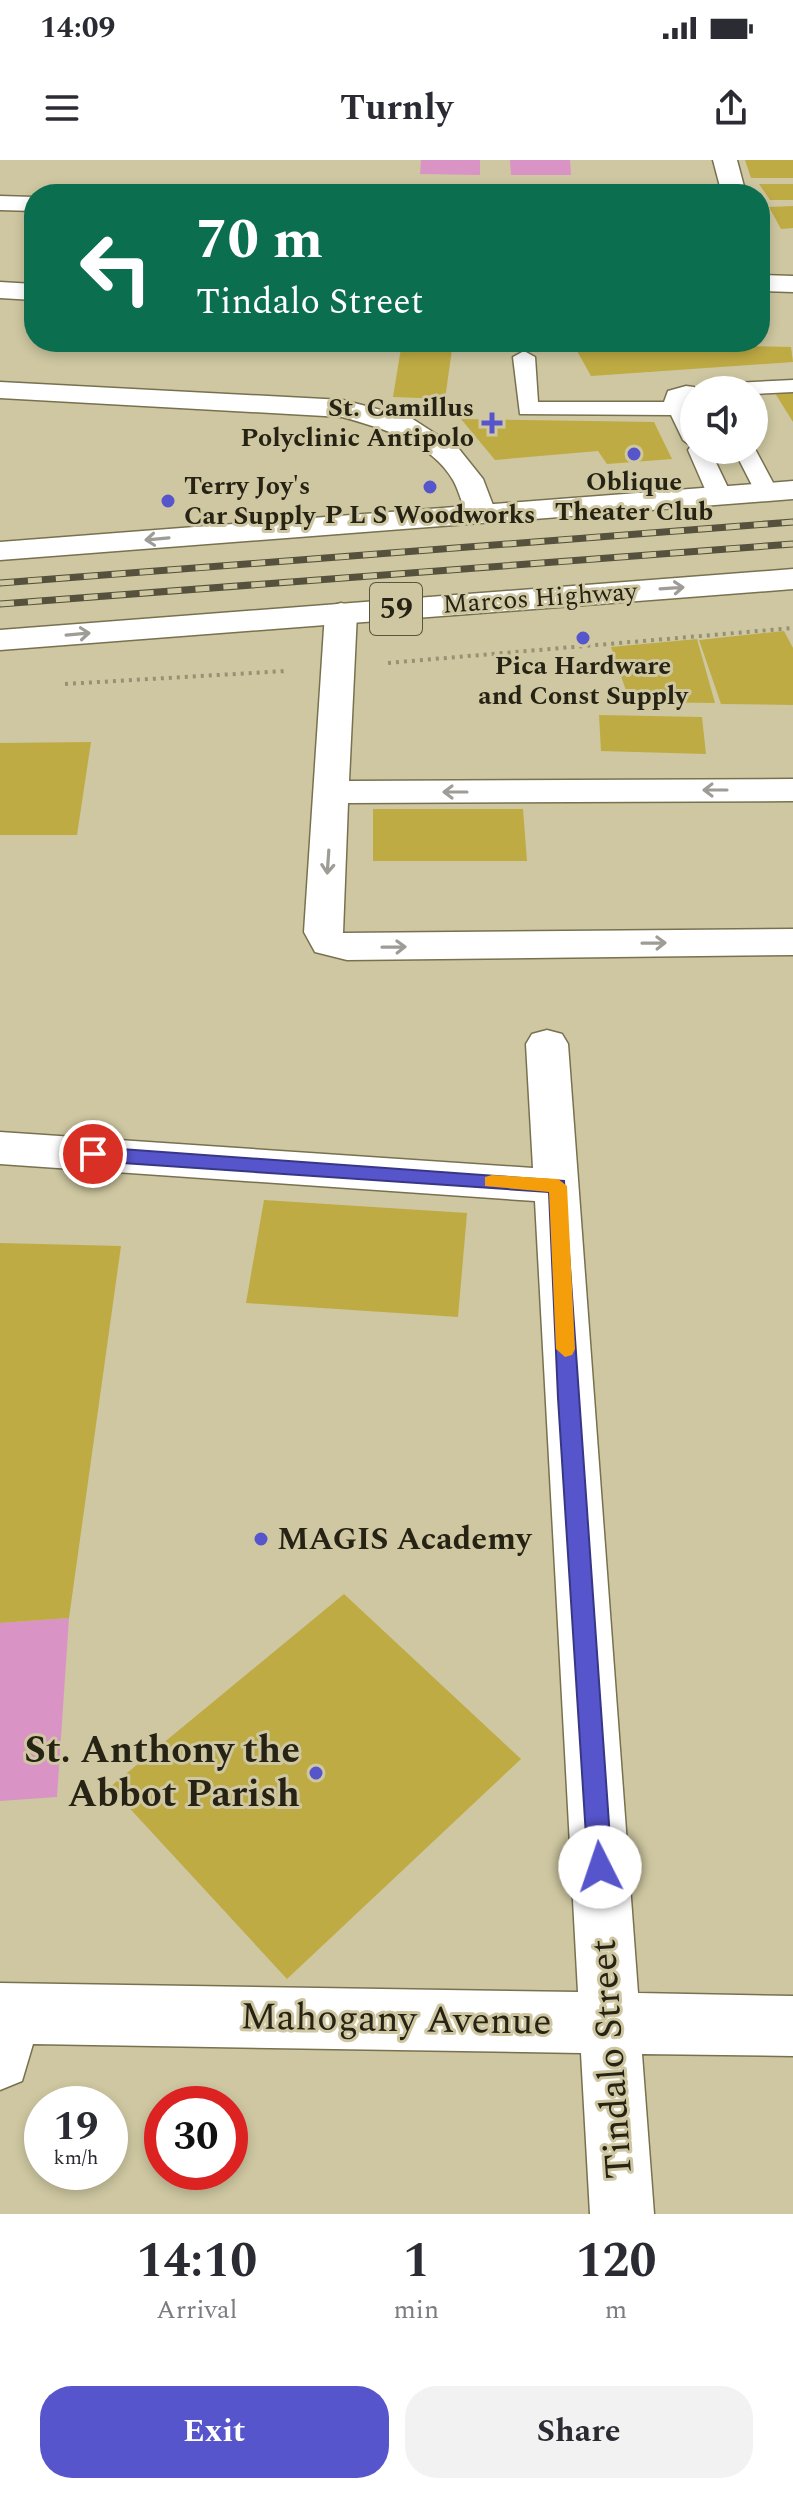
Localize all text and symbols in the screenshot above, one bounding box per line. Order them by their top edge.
text: 14:09 [40,5,115,51]
text: Turnly [340,81,453,136]
icon: menu [40,86,84,130]
icon: share [709,86,753,130]
text: 70 m [196,198,323,283]
icon: left [64,216,168,320]
text: Tindalo Street [196,275,424,330]
map controls [680,376,768,464]
button: sound [680,376,768,464]
place label: St. Camillus Polyclinic Antipolo [241,388,474,458]
marker: St. Camillus Polyclinic Antipolo [481,412,503,434]
marker: Oblique Theater Club [625,445,643,463]
place label: Oblique Theater Club [555,462,713,532]
place label: Terry Joy's Car Supply [184,466,317,536]
marker: P L S Woodworks [421,478,439,496]
marker: Terry Joy's Car Supply [159,492,177,510]
place label: P L S Woodworks [325,495,535,535]
one-way arrow [144,532,171,547]
street label: Marcos Highway [441,571,640,625]
one-way arrow [658,580,685,595]
road number: 59 [370,583,422,635]
one-way arrow [64,626,91,641]
marker: Pica Hardware and Const Supply [574,629,592,647]
place label: Pica Hardware and Const Supply [478,646,689,716]
one-way arrow [702,782,729,798]
one-way arrow [442,784,469,799]
one-way arrow [320,848,335,875]
one-way arrow [640,936,667,951]
one-way arrow [380,939,407,955]
pin [59,1120,127,1188]
icon: arrive [71,1132,115,1176]
place label: MAGIS Academy [277,1515,533,1564]
marker: MAGIS Academy [252,1530,270,1548]
place label: St. Anthony the Abbot Parish [24,1722,300,1824]
marker: St. Anthony the Abbot Parish [307,1764,325,1782]
position arrow [558,1825,642,1909]
street label: Tindalo Street [575,1937,649,2181]
street label: Mahogany Avenue [240,1988,552,2052]
speed limit sign: 30 [144,2086,248,2190]
text: 19 [54,2097,98,2158]
text: km/h [54,2143,99,2173]
text: 14:10 [137,2225,257,2298]
text: 1 [403,2225,430,2298]
text: 120 [576,2225,656,2298]
text: Arrival [156,2290,237,2330]
text: min [394,2290,439,2330]
text: m [605,2290,627,2330]
button: Exit [40,2386,389,2478]
button: Share [405,2386,753,2478]

